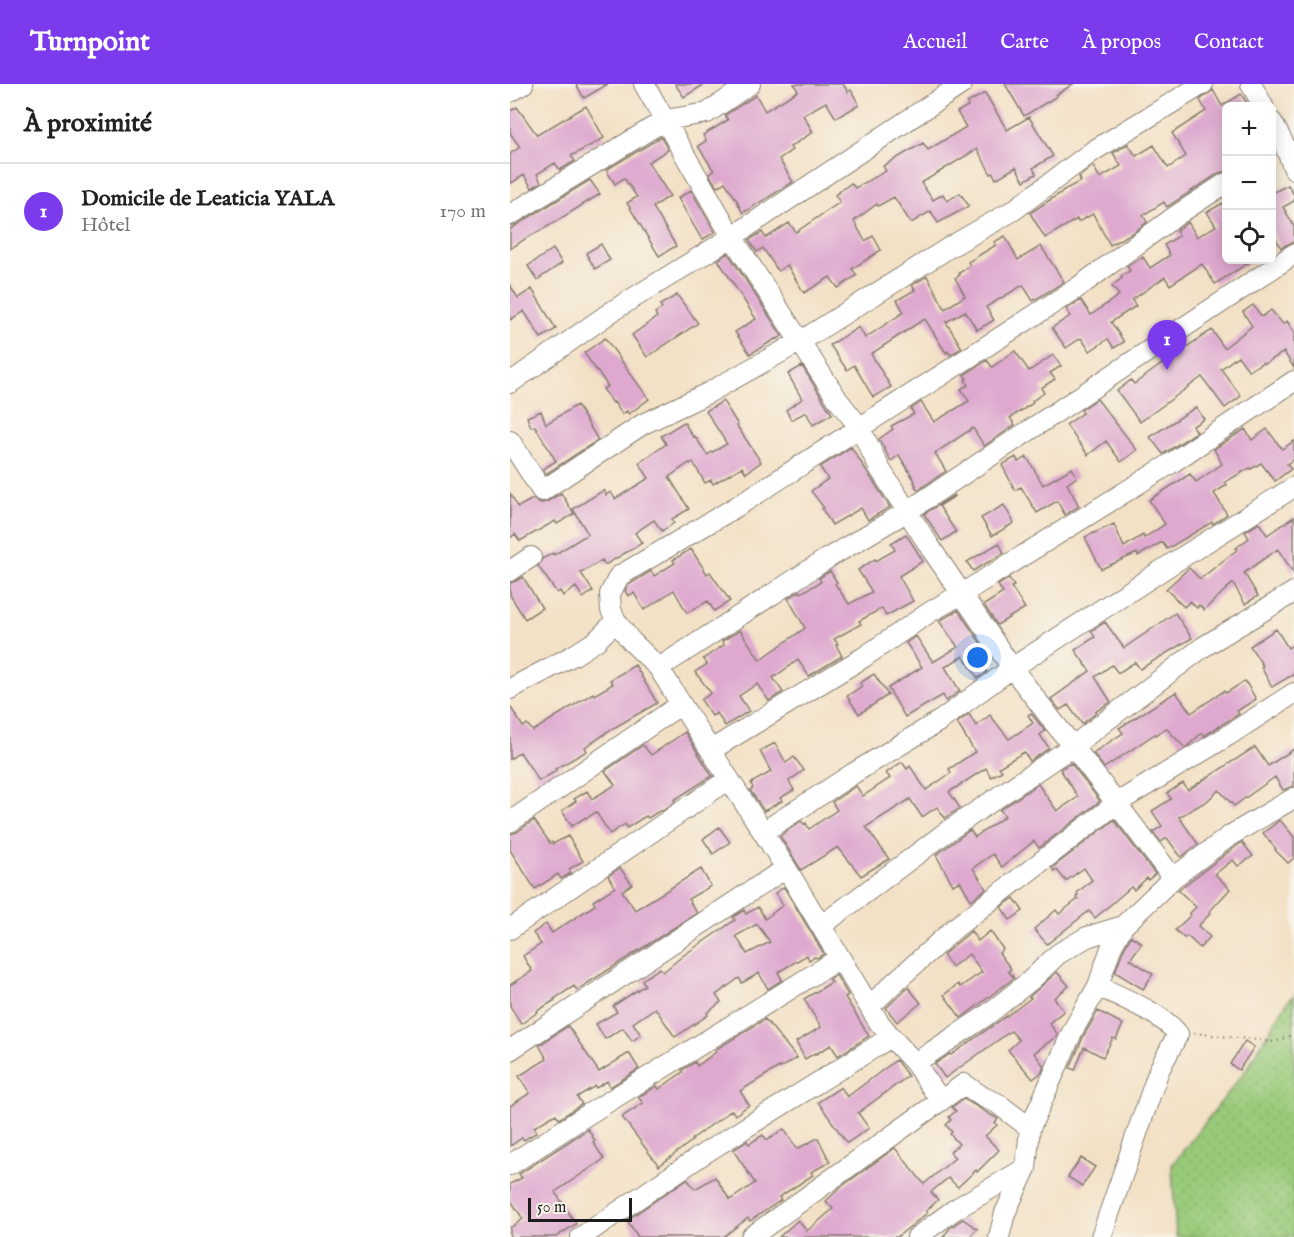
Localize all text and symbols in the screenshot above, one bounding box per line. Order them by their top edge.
text: Turnpoint [30,25,150,60]
text: Accueil [903,29,967,56]
text: Carte [1000,29,1049,56]
text: À propos [1082,29,1161,56]
text: Contact [1194,29,1264,56]
map controls [1222,102,1276,264]
button: + [1222,102,1276,156]
text: À proximité [24,107,152,140]
button: − [1222,156,1276,210]
text: Domicile de Leaticia YALA [81,185,334,213]
text: 1 [40,199,47,224]
text: 170 m [440,199,486,224]
button: locate [1222,210,1276,264]
text: Hôtel [81,213,130,238]
pin: 1 [1148,320,1186,370]
your location [963,643,992,672]
scale bar [528,1195,632,1222]
text: 50 m [537,1198,566,1218]

